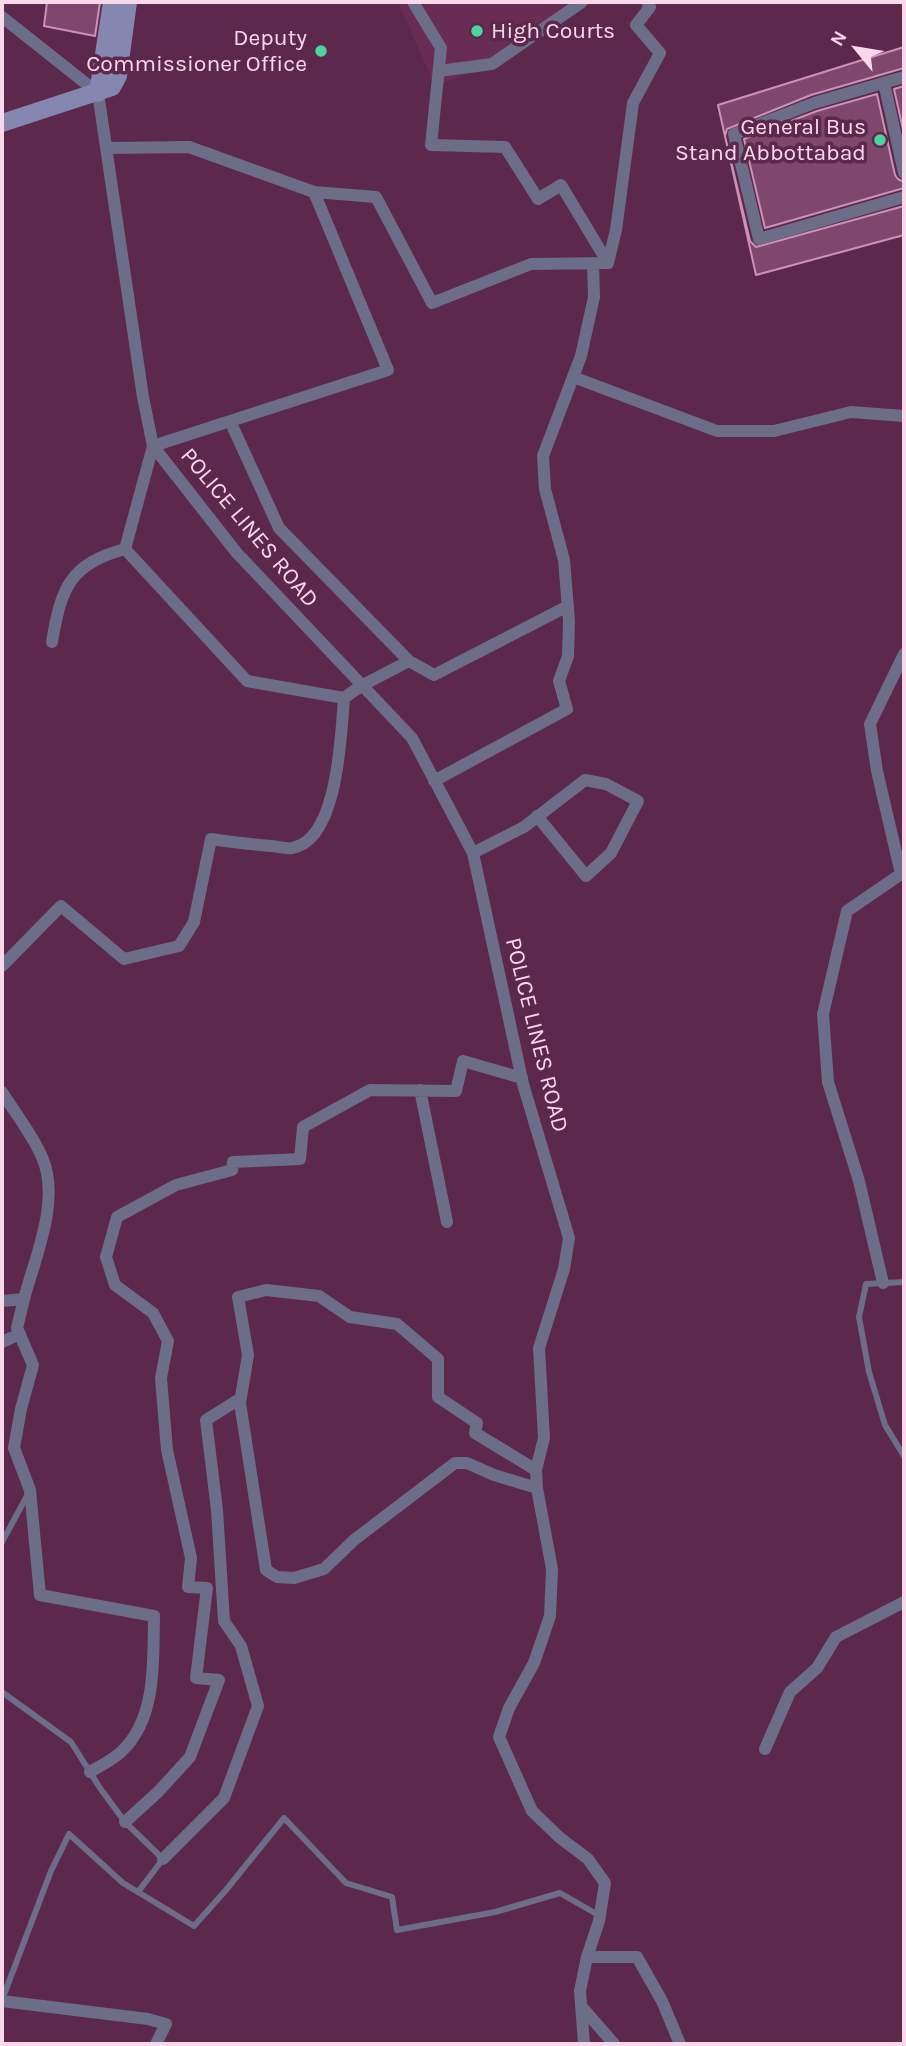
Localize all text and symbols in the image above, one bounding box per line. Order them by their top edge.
north arrow [822,14,892,84]
place label: High Courts [491,17,615,45]
marker: High Courts [469,23,485,39]
place label: Deputy Commissioner Office [86,24,307,78]
text: N [826,27,852,50]
marker: Deputy Commissioner Office [313,43,329,59]
place label: General Bus Stand Abbottabad [675,113,866,167]
marker: General Bus Stand Abbottabad [872,132,888,148]
street label: POLICE LINES ROAD [174,443,324,613]
street label: POLICE LINES ROAD [498,935,574,1135]

